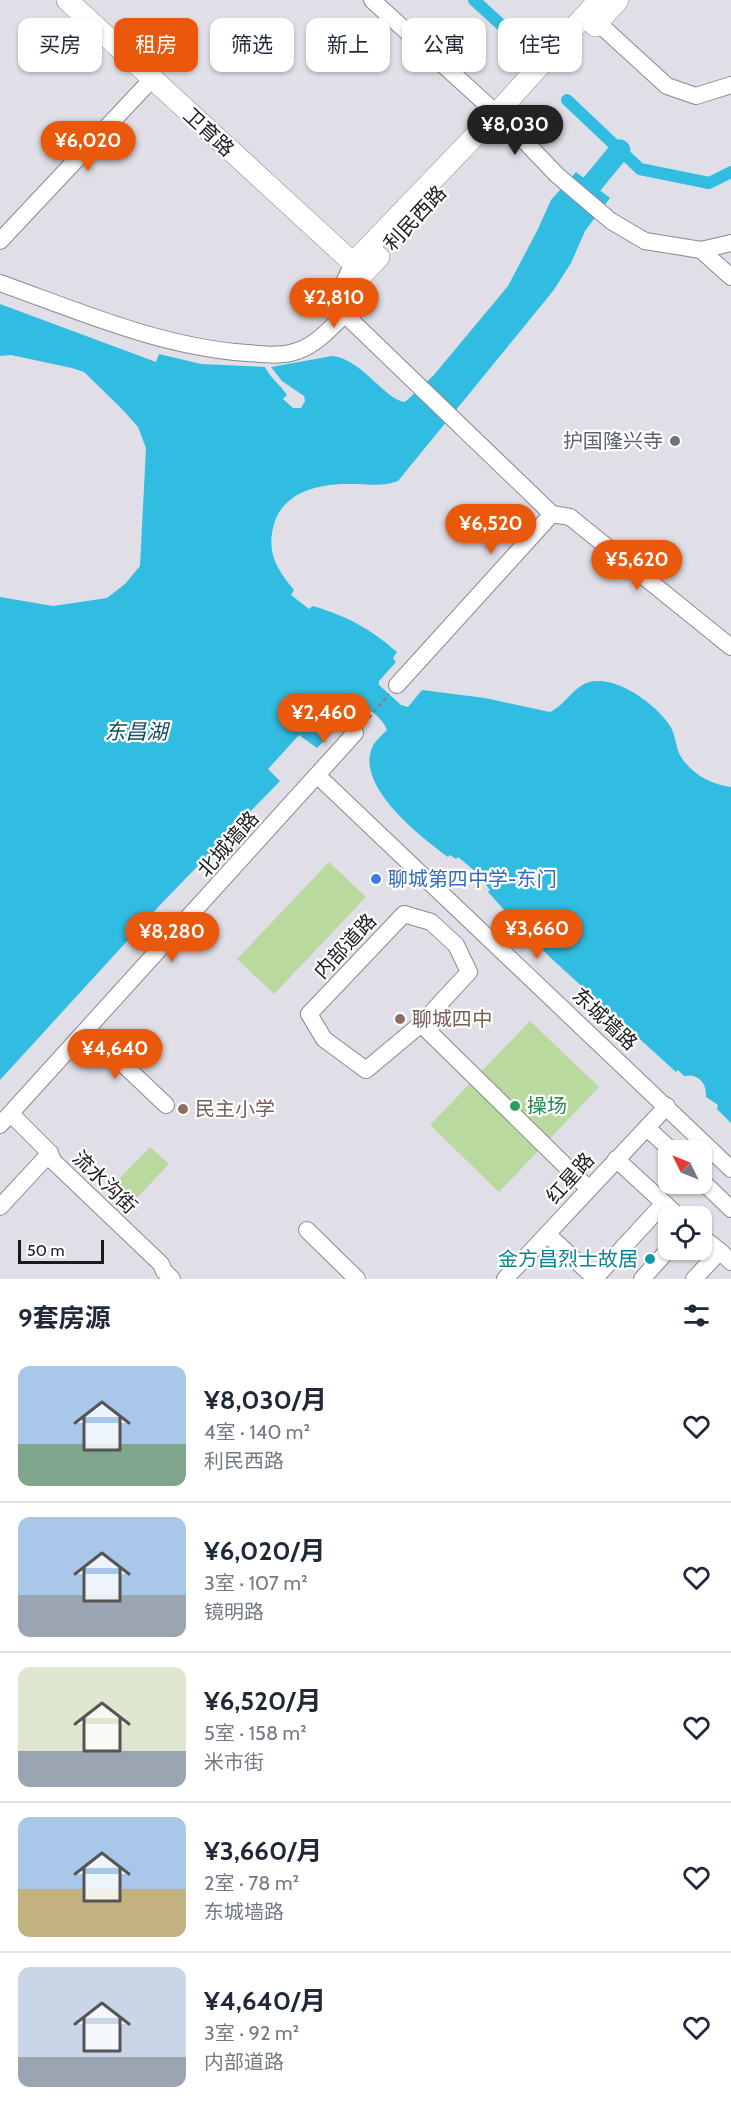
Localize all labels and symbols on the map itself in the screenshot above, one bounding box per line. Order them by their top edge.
street label: 卫育路 [179,103,239,161]
pin: ¥8,030 [466,105,564,156]
pin: ¥6,020 [39,121,137,172]
street label: 利民西路 [379,181,451,255]
pin: ¥2,810 [285,278,383,329]
place label: 护国隆兴寺 [563,429,663,453]
marker: 护国隆兴寺 [668,434,682,448]
pin: ¥6,520 [442,504,540,555]
pin: ¥5,620 [588,540,686,591]
pin: ¥2,460 [275,693,373,744]
water label: 东昌湖 [105,719,170,744]
street label: 北城墙路 [192,806,264,882]
place label: 聊城第四中学-东门 [388,867,556,891]
marker: 聊城第四中学-东门 [369,872,383,886]
street label: 内部道路 [309,909,381,983]
pin: ¥3,660 [488,909,586,960]
pin: ¥8,280 [123,912,221,963]
street label: 东城墙路 [568,983,642,1055]
place label: 聊城四中 [412,1007,492,1031]
marker: 聊城四中 [393,1012,407,1026]
pin: ¥4,640 [66,1029,164,1080]
place label: 操场 [527,1094,567,1118]
place label: 民主小学 [195,1097,275,1121]
marker: 操场 [508,1099,522,1113]
marker: 民主小学 [176,1102,190,1116]
north arrow [658,1140,712,1194]
street label: 流水沟街 [68,1146,142,1218]
street label: 红星路 [541,1148,599,1208]
scale bar [18,1237,104,1264]
place label: 金方昌烈士故居 [498,1247,638,1271]
marker: 金方昌烈士故居 [643,1252,657,1266]

